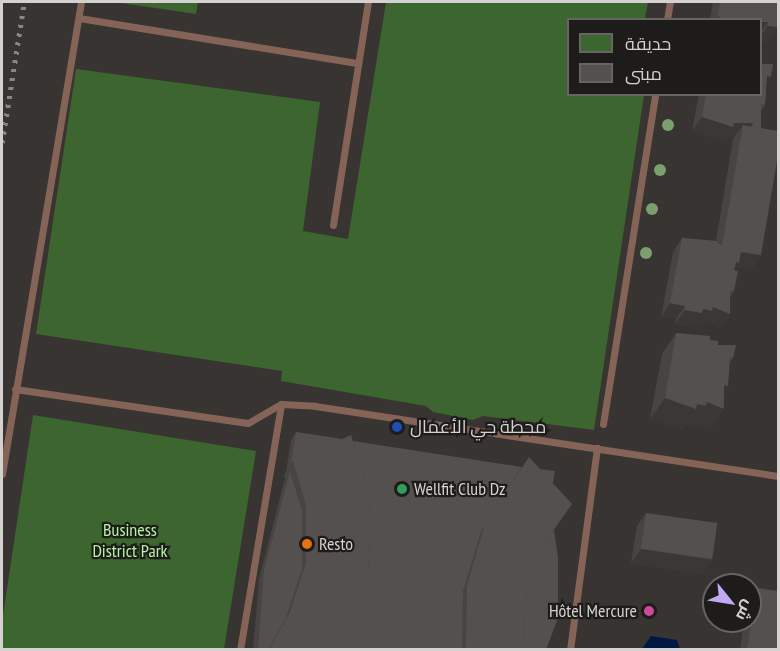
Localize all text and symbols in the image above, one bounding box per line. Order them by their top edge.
legend [567,18,762,96]
text: حديقة [625,32,671,55]
text: مبنى [625,62,662,85]
place label: محطة حي الأعمال [410,416,546,438]
marker: محطة حي الأعمال [388,418,406,436]
place label: Wellfit Club Dz [414,478,505,500]
marker: Wellfit Club Dz [395,482,409,496]
park label: Business District Park [92,520,168,562]
place label: Resto [319,533,353,555]
marker: Resto [300,537,314,551]
north arrow [702,573,762,633]
text: ش [732,597,760,625]
place label: Hôtel Mercure [549,600,637,622]
marker: Hôtel Mercure [642,604,656,618]

